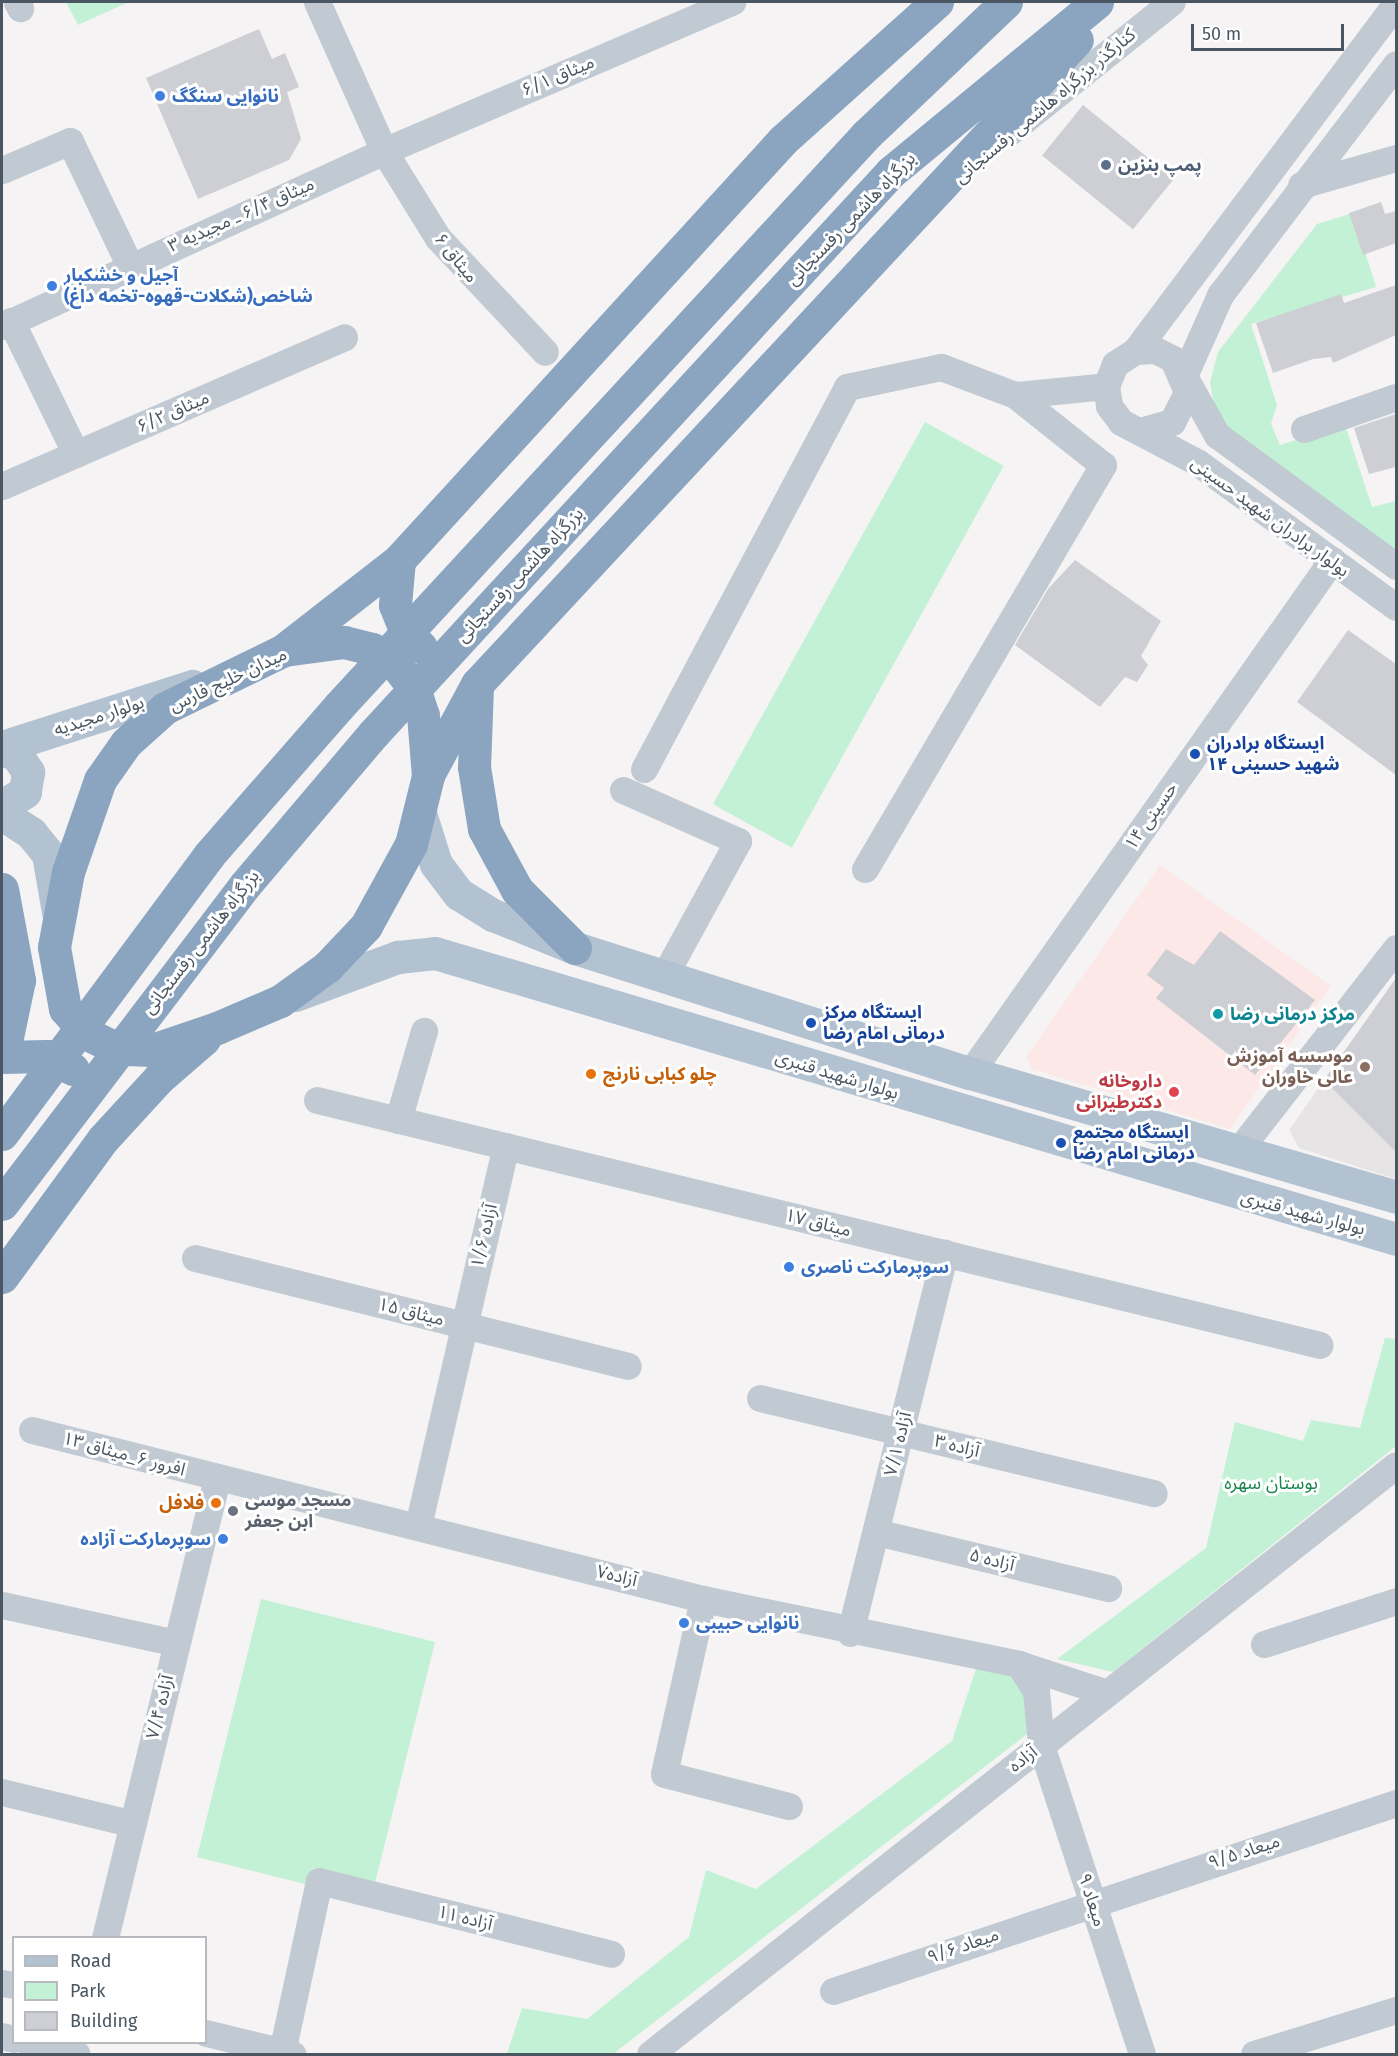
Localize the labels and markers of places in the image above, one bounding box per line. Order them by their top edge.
place label: نانوایی سنگگ [172,85,279,107]
marker: نانوایی سنگگ [153,89,167,103]
place label: پمپ بنزین [1118,154,1202,176]
marker: پمپ بنزین [1099,158,1113,172]
place label: آجیل و خشکبار شاخص(شکلات-قهوه-تخمه داغ) [64,265,313,308]
marker: آجیل و خشکبار شاخص(شکلات-قهوه-تخمه داغ) [45,279,59,293]
place label: ایستگاه برادران شهید حسینی ۱۴ [1207,733,1339,776]
marker: ایستگاه برادران شهید حسینی ۱۴ [1188,747,1202,761]
place label: ایستگاه مرکز درمانی امام رضا [823,1002,945,1044]
place label: مرکز درمانی رضا [1230,1003,1355,1025]
marker: مرکز درمانی رضا [1211,1007,1225,1021]
marker: ایستگاه مرکز درمانی امام رضا [804,1016,818,1030]
place label: موسسه آموزش عالی خاوران [1227,1046,1353,1088]
marker: موسسه آموزش عالی خاوران [1358,1060,1372,1074]
place label: چلو کبابی نارنج [603,1063,717,1085]
marker: چلو کبابی نارنج [584,1067,598,1081]
place label: داروخانه دکترطیرانی [1076,1071,1162,1114]
marker: داروخانه دکترطیرانی [1167,1085,1181,1099]
place label: ایستگاه مجتمع درمانی امام رضا [1073,1122,1195,1164]
marker: ایستگاه مجتمع درمانی امام رضا [1054,1136,1068,1150]
place label: سوپرمارکت ناصری [801,1256,949,1278]
marker: سوپرمارکت ناصری [782,1260,796,1274]
place label: مسجد موسی ابن جعفر [245,1490,352,1532]
place label: فلافل [159,1492,204,1514]
marker: فلافل [209,1496,223,1510]
marker: مسجد موسی ابن جعفر [226,1504,240,1518]
place label: سوپرمارکت آزاده [80,1528,211,1550]
marker: سوپرمارکت آزاده [216,1532,230,1546]
place label: نانوایی حبیبی [696,1612,800,1634]
marker: نانوایی حبیبی [677,1616,691,1630]

